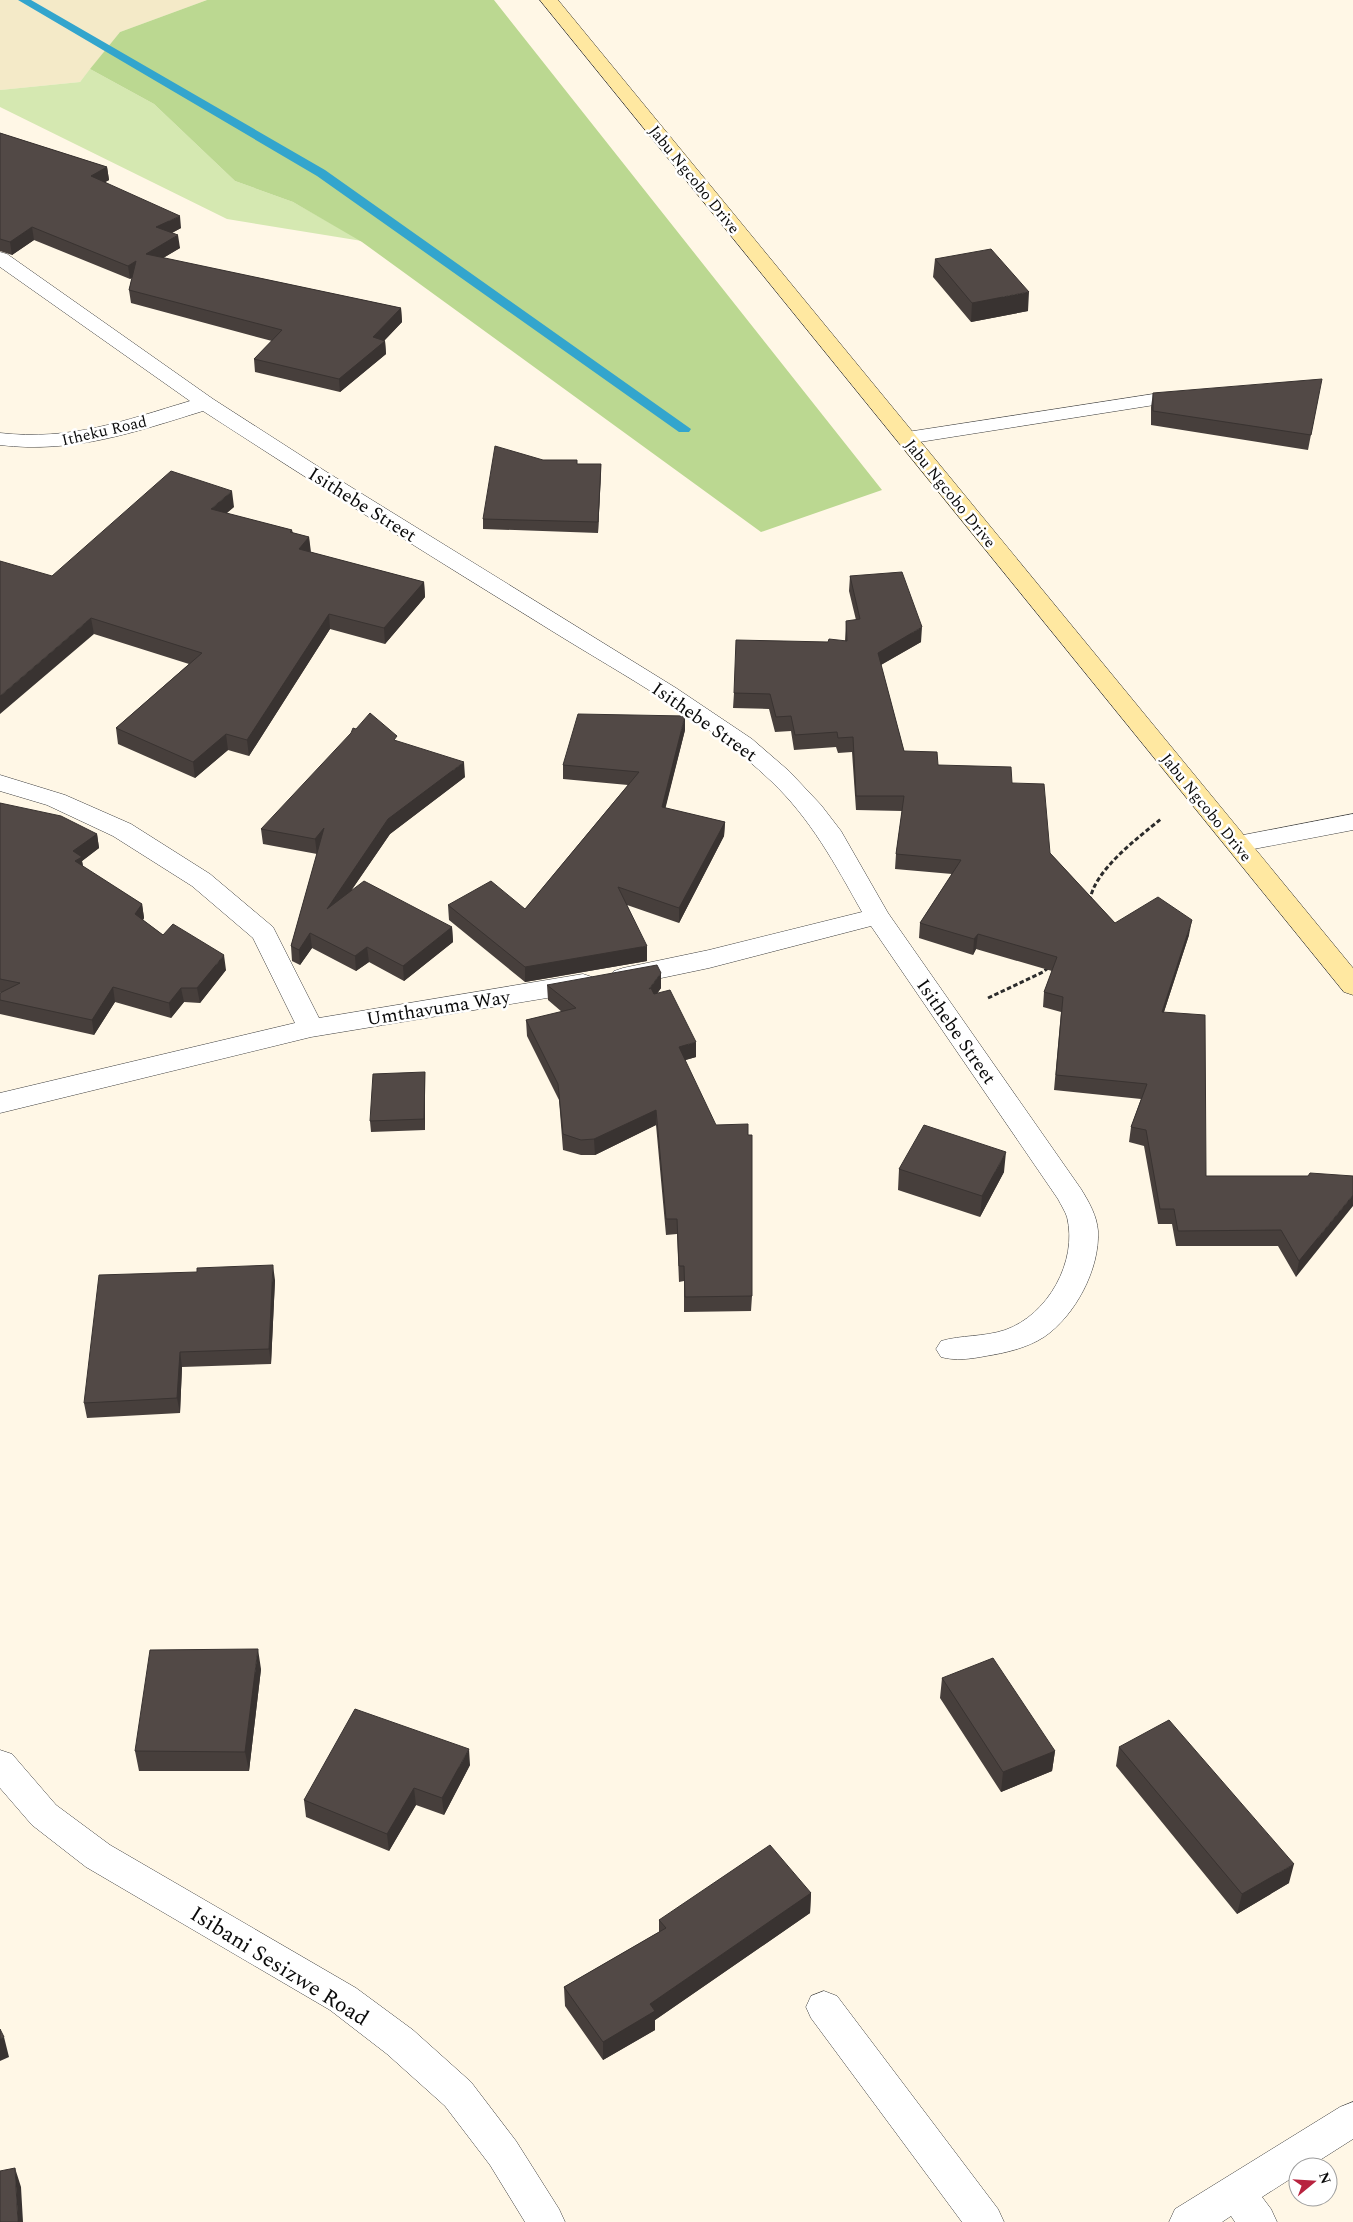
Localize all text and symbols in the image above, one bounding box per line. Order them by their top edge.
street label: Jabu Ngcobo Drive [643,120,746,239]
street label: Itheku Road [59,410,149,452]
street label: Jabu Ngcobo Drive [899,434,1002,553]
street label: Isithebe Street [302,460,422,550]
street label: Isithebe Street [645,675,763,770]
street label: Jabu Ngcobo Drive [1155,748,1258,867]
street label: Isithebe Street [909,973,1003,1091]
street label: Umthavuma Way [364,983,513,1034]
street label: Isibani Sesizwe Road [183,1898,375,2035]
north arrow [1288,2157,1338,2207]
text: N [1313,2169,1337,2187]

